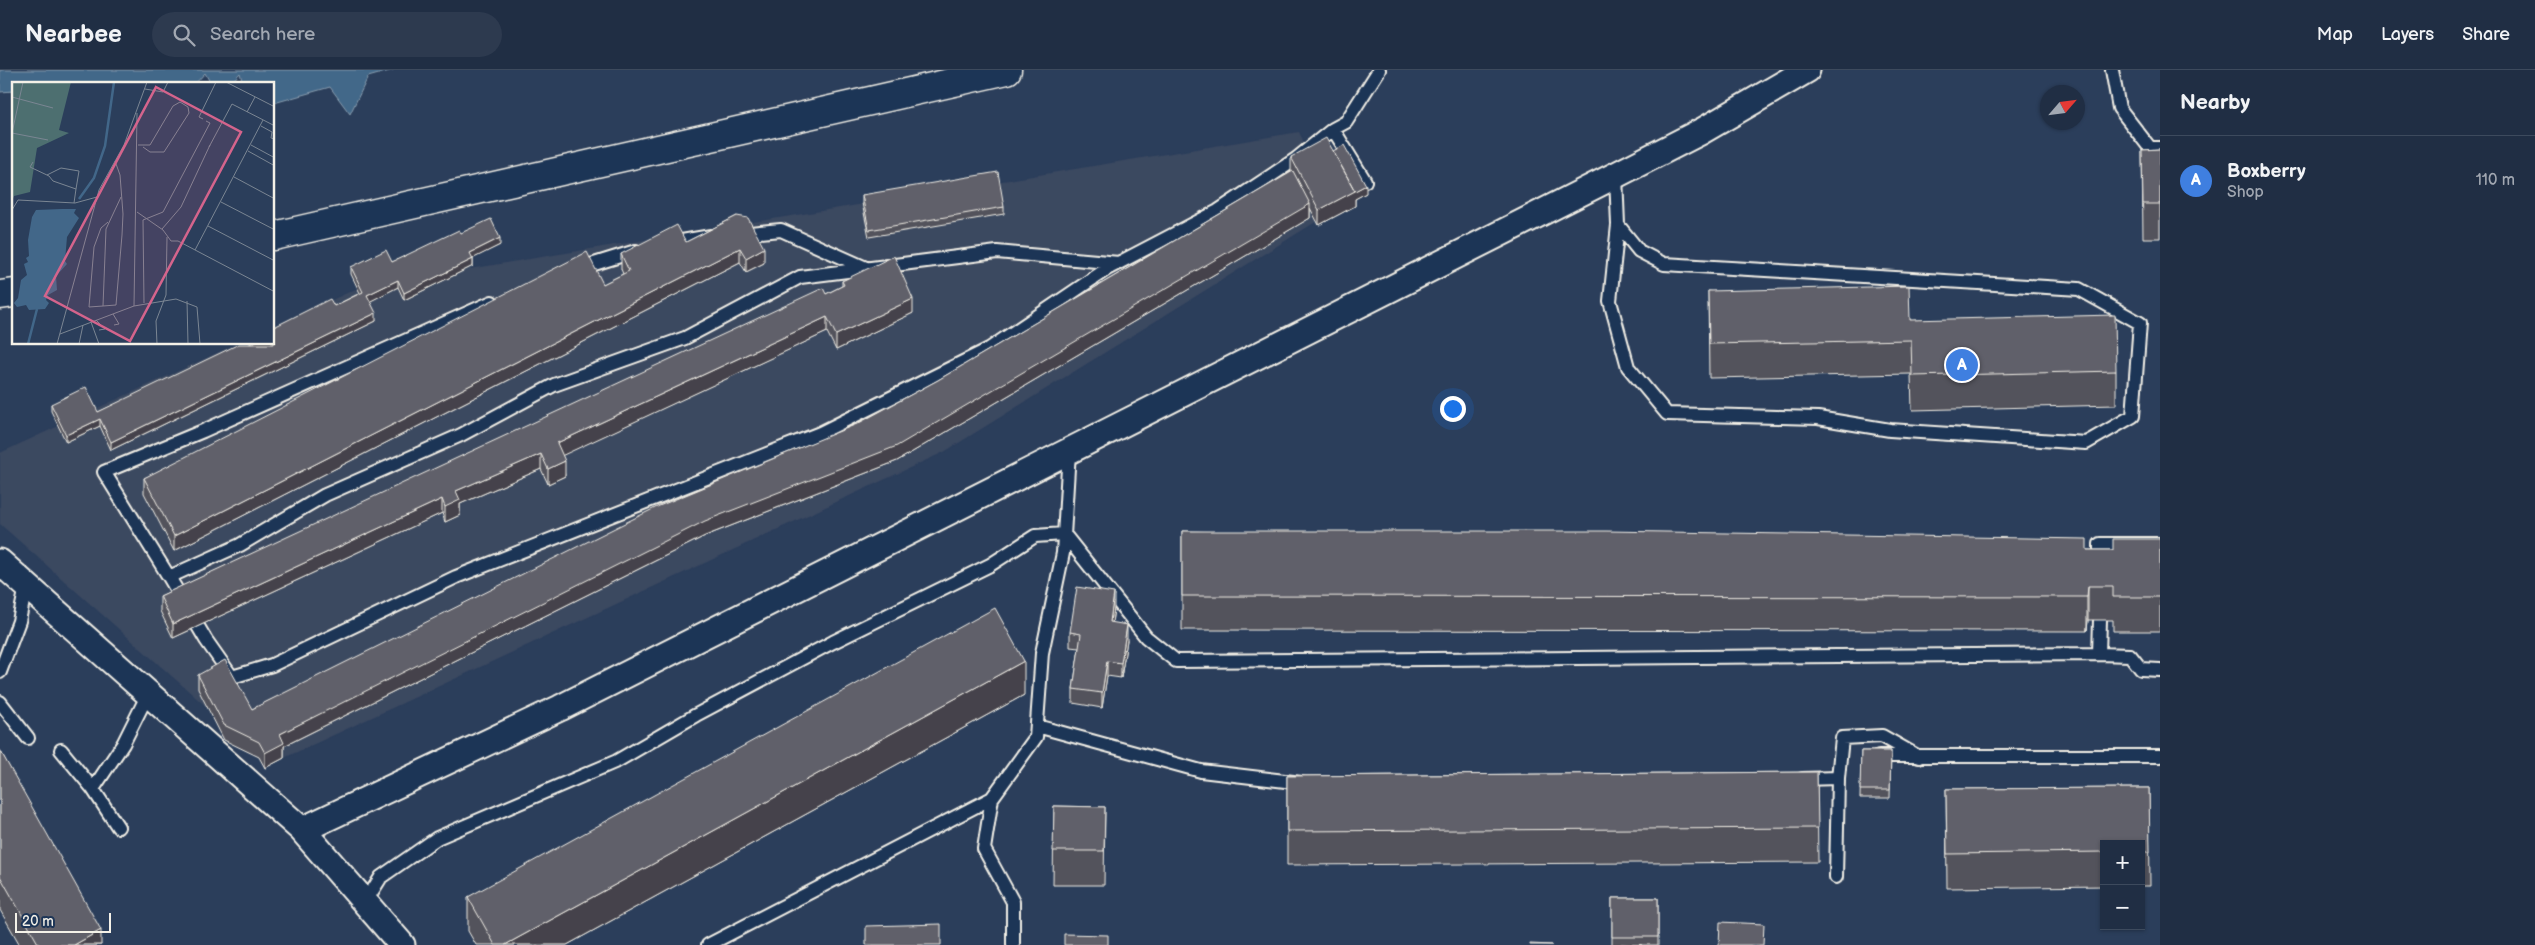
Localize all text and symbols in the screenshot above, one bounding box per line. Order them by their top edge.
search box [152,12,502,57]
text: Nearbee [25,20,122,49]
icon: search [170,21,198,49]
text: Search here [210,23,315,46]
text: Map [2317,24,2353,45]
text: Layers [2381,24,2434,45]
text: Share [2462,24,2510,45]
inset map [12,82,275,345]
north arrow [2040,85,2085,130]
text: Nearby [2180,90,2250,115]
text: Boxberry [2227,160,2306,183]
text: A [2191,171,2201,190]
text: 110 m [2476,171,2515,190]
text: Shop [2227,183,2264,202]
pin: A [1946,346,1978,384]
your location [1440,396,1466,422]
map controls [2100,840,2145,930]
button: + [2100,840,2145,885]
button: − [2100,885,2145,930]
scale bar [15,910,111,933]
text: 20 m [22,913,54,930]

